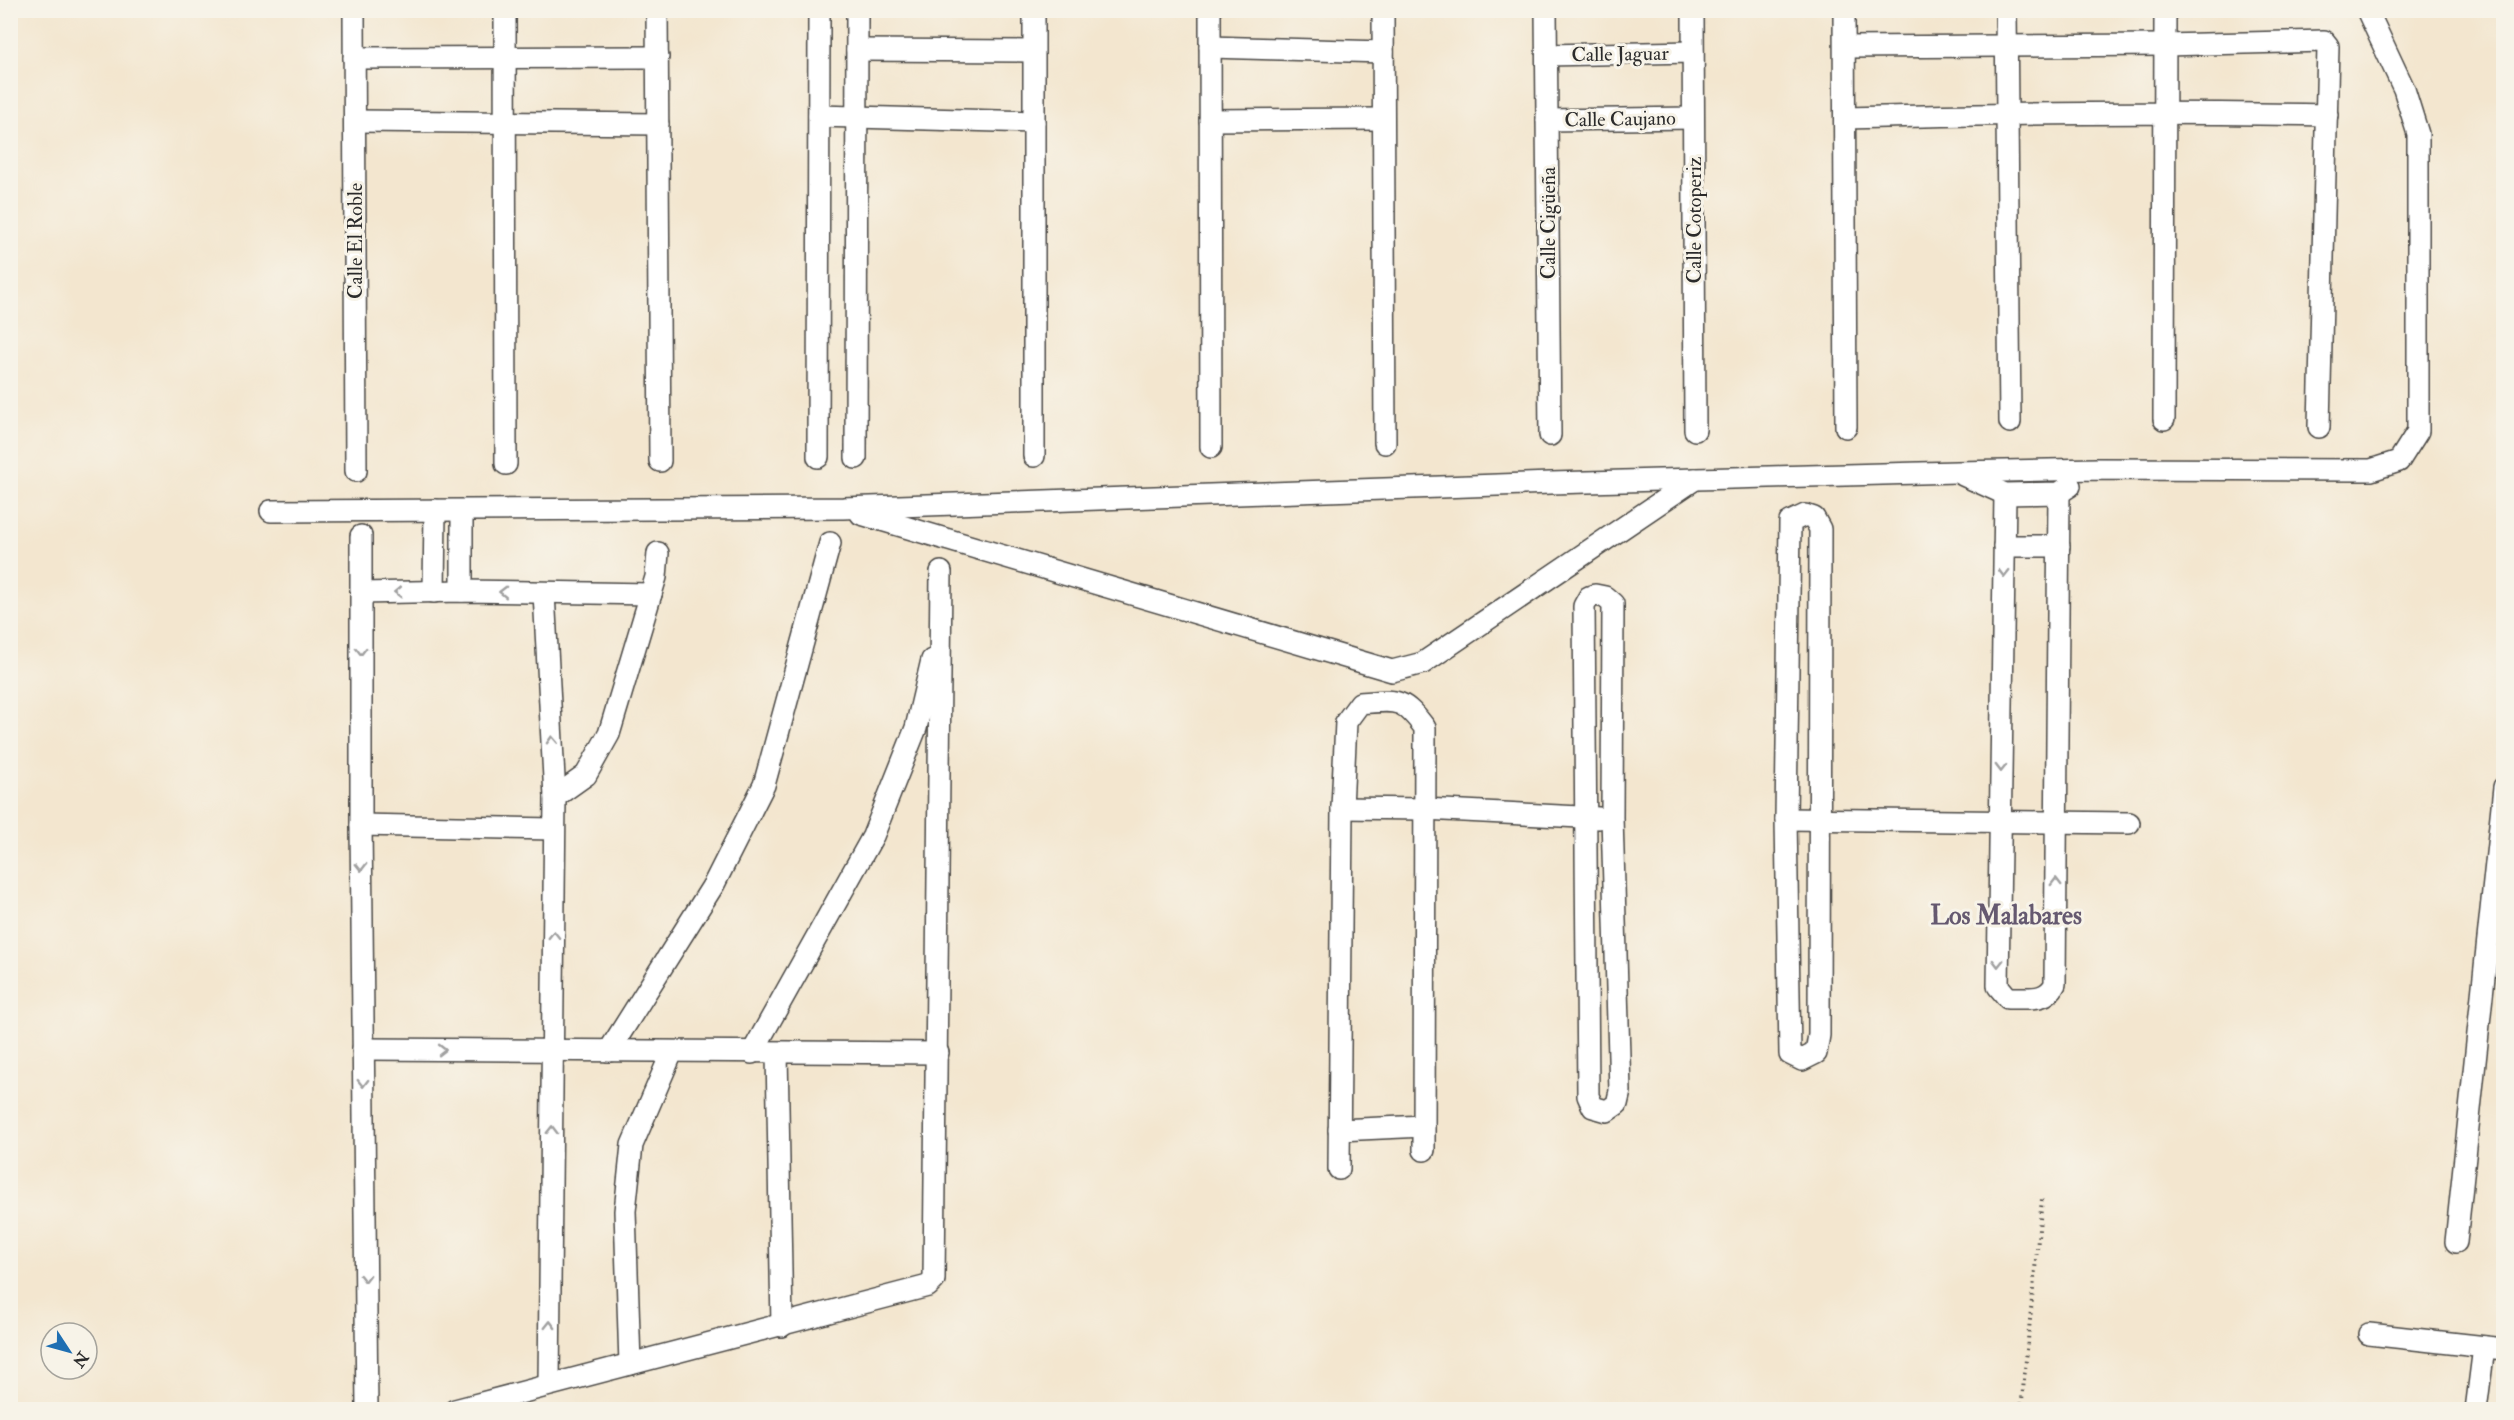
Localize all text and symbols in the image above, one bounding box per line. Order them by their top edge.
street label: Calle Jaguar [1571,41,1669,67]
street label: Calle Caujano [1564,106,1676,132]
street label: Calle Cotoperiz [1682,156,1708,283]
street label: Calle Cigüeña [1536,166,1561,279]
street label: Calle El Roble [343,183,368,299]
one-way arrow [1998,569,2010,578]
one-way arrow [393,586,402,599]
one-way arrow [499,586,508,598]
one-way arrow [355,647,367,656]
one-way arrow [545,736,558,745]
one-way arrow [1995,764,2007,773]
one-way arrow [355,863,367,872]
one-way arrow [2050,877,2062,886]
district label: Los Malabares [1930,900,2082,932]
one-way arrow [548,931,560,940]
one-way arrow [1992,959,2004,968]
one-way arrow [438,1044,447,1056]
one-way arrow [357,1079,369,1088]
one-way arrow [546,1126,558,1135]
one-way arrow [359,1274,371,1283]
north arrow [39,1321,99,1381]
one-way arrow [543,1321,556,1330]
text: N [68,1347,93,1371]

